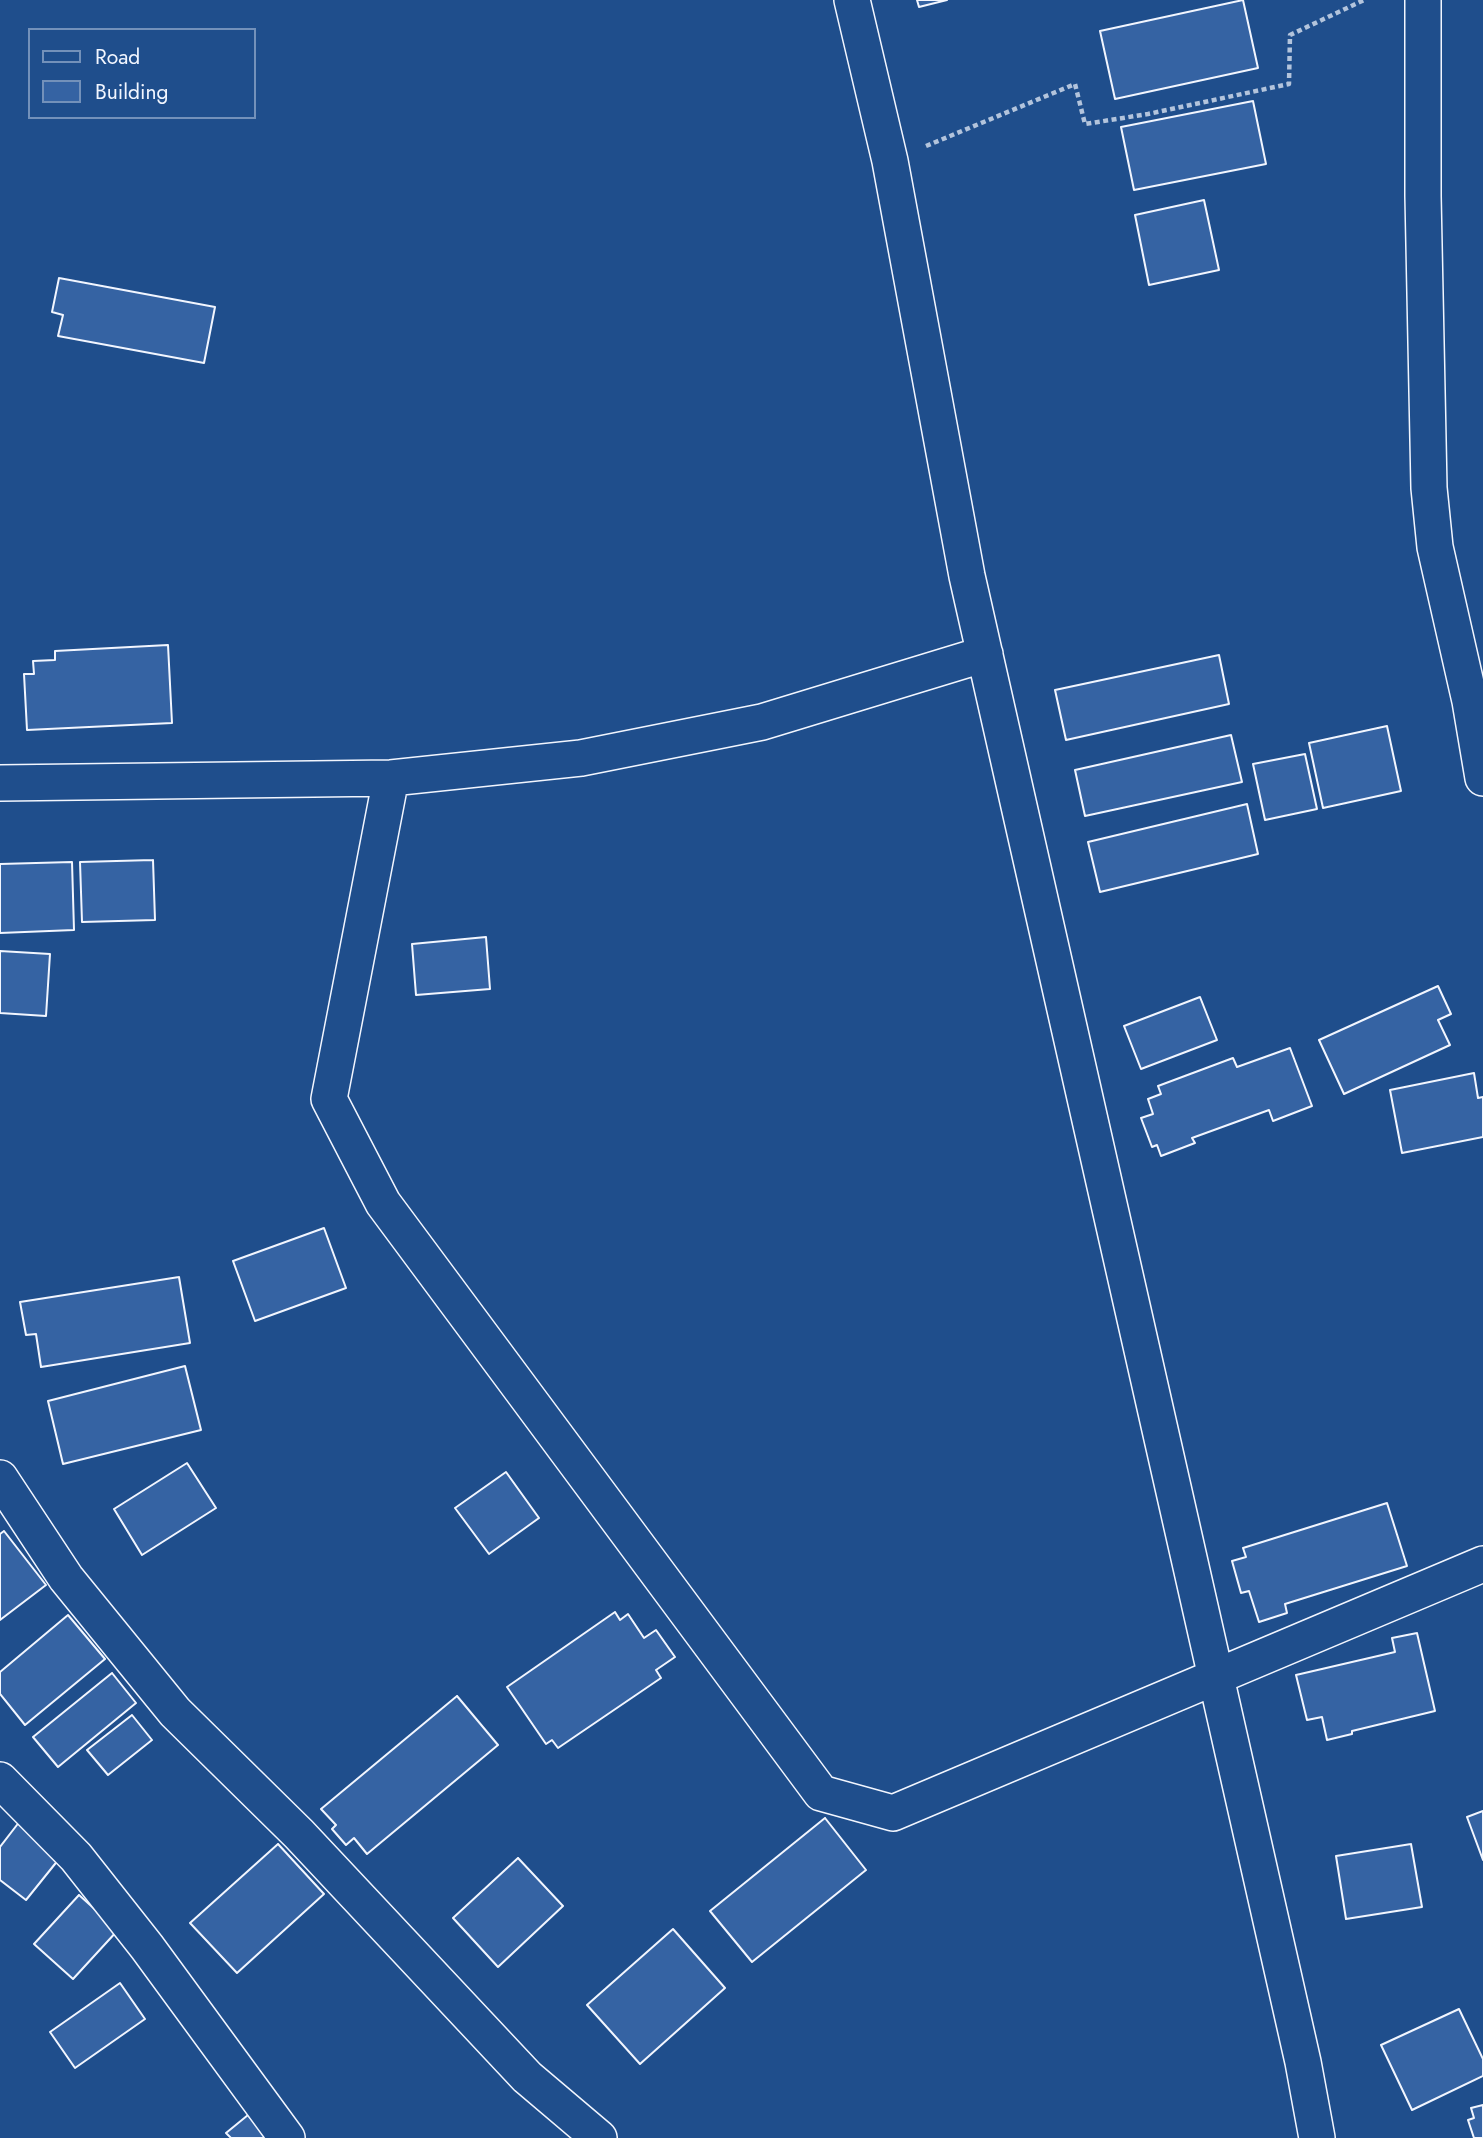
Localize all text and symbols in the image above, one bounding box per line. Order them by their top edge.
legend [28,28,256,119]
text: Road [95,42,140,72]
text: Building [95,77,168,107]

